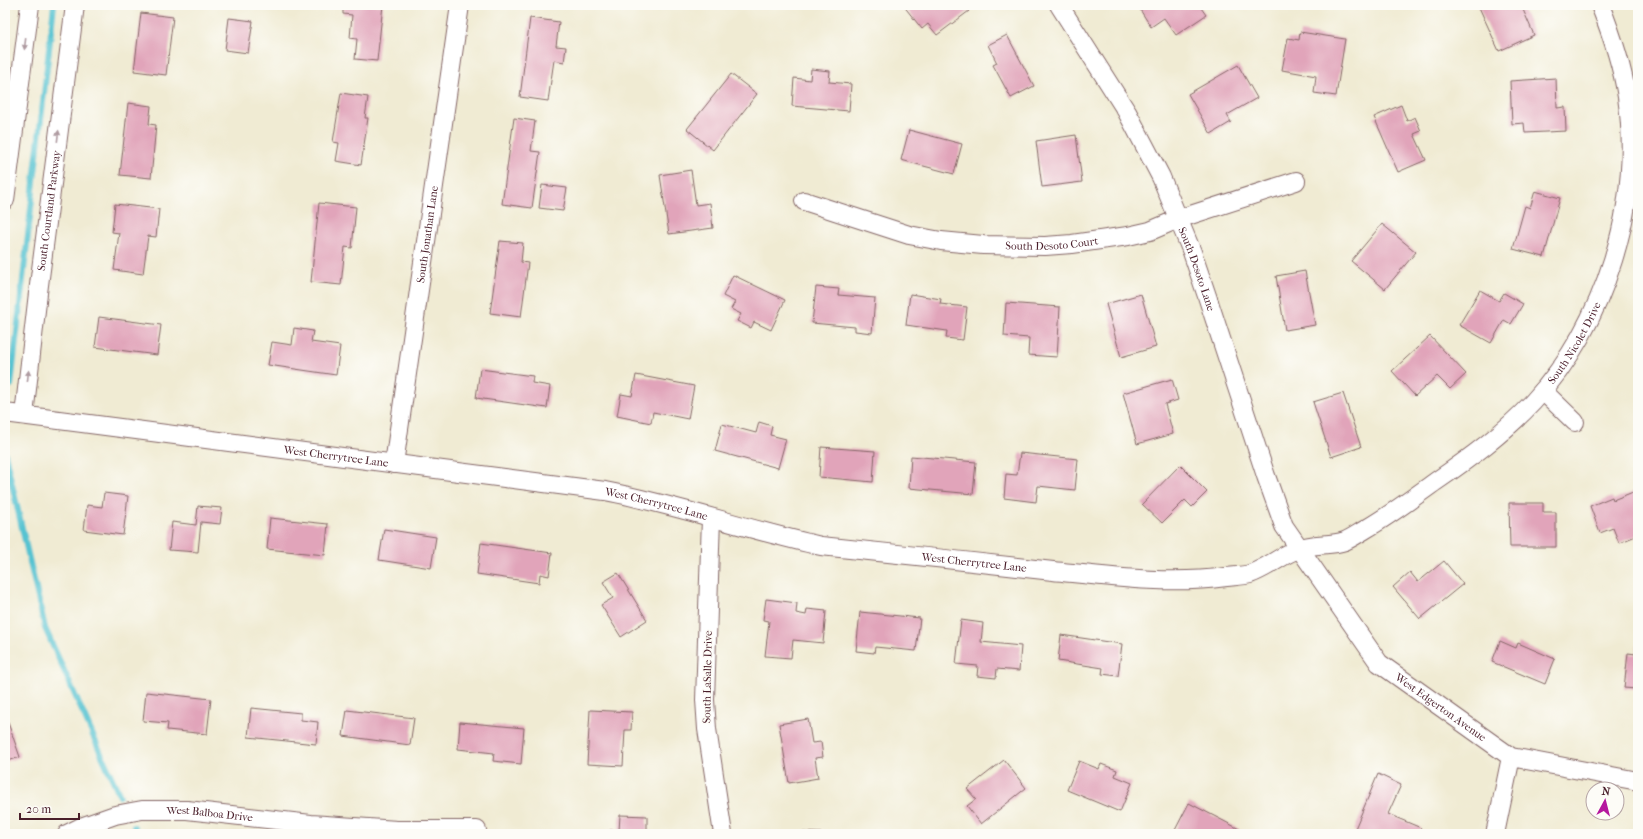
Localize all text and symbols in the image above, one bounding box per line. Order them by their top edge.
one-way arrow [22,38,28,50]
one-way arrow [55,130,61,142]
street label: South Courtland Parkway [35,148,63,272]
street label: South Jonathan Lane [414,184,441,284]
street label: South Desoto Lane [1175,225,1218,314]
street label: South Desoto Court [1005,234,1099,253]
street label: South Nicolet Drive [1545,299,1604,387]
one-way arrow [25,370,32,383]
street label: West Cherrytree Lane [282,443,390,470]
street label: West Cherrytree Lane [603,485,710,523]
street label: West Cherrytree Lane [920,550,1028,575]
street label: South LaSalle Drive [700,630,715,724]
street label: West Edgerton Avenue [1392,670,1489,745]
north arrow [1585,781,1625,821]
text: N [1601,785,1612,799]
scale bar [20,795,79,821]
text: 20 m [26,802,51,816]
street label: West Balboa Drive [165,804,254,824]

